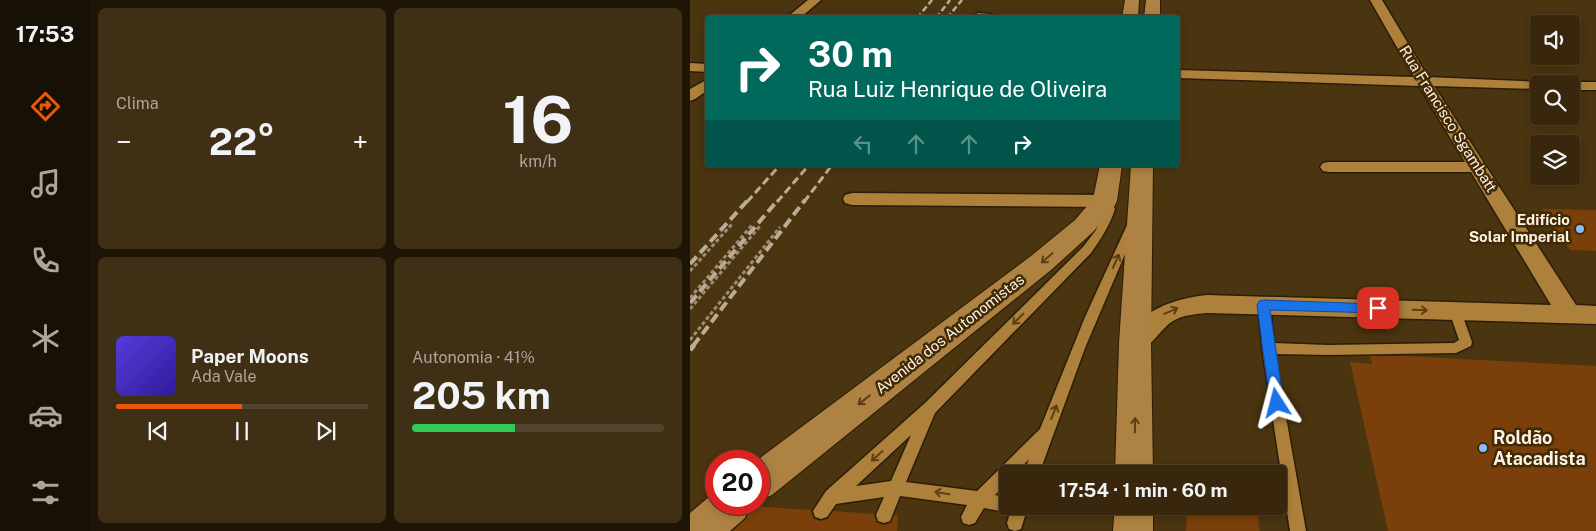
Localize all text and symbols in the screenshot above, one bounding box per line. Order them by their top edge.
map controls [1530,15,1580,185]
button: sound [1530,15,1580,65]
text: 17:53 [16,21,74,47]
text: 30 m [808,34,893,75]
icon: right [725,35,790,100]
street label: Rua Francisco Sgambatt [1396,42,1501,195]
button: search [1530,75,1580,125]
text: Rua Luiz Henrique de Oliveira [808,76,1107,102]
text: 16 [503,81,573,158]
icon: directions [28,89,63,124]
text: Clima [116,94,159,113]
text: 22° [209,119,275,164]
text: − [116,125,132,158]
text: + [352,125,368,158]
icon: left [849,130,877,158]
icon: ahead [902,130,930,158]
icon: ahead [955,130,983,158]
icon: right [1008,130,1036,158]
button: layers [1530,135,1580,185]
text: km/h [519,152,557,171]
icon: music [28,166,63,201]
place label: Edifício Solar Imperial [1469,211,1570,245]
marker: Edifício Solar Imperial [1574,223,1586,235]
icon: phone [28,243,63,278]
one-way arrow [1041,252,1054,263]
one-way arrow [1111,254,1121,269]
street label: Avenida dos Autonomistas [872,270,1027,397]
pin [1357,287,1399,329]
icon: arrive [1364,294,1392,322]
one-way arrow [1163,305,1178,315]
one-way arrow [1411,305,1427,315]
one-way arrow [1012,313,1025,325]
icon: climate [28,321,63,356]
text: Paper Moons [191,345,309,367]
text: Autonomia · 41% [412,348,535,367]
text: Ada Vale [191,367,256,386]
text: 205 km [412,373,551,418]
position arrow [1250,376,1302,428]
one-way arrow [858,395,871,406]
icon: car [28,398,63,433]
one-way arrow [1050,404,1059,419]
icon: previous [144,417,172,445]
icon: pause [228,417,256,445]
icon: next [312,417,340,445]
one-way arrow [1130,417,1140,434]
place label: Roldão Atacadista [1493,427,1586,469]
marker: Roldão Atacadista [1477,442,1489,454]
speed limit sign: 20 [705,450,770,515]
one-way arrow [870,450,883,462]
icon: filters [28,475,63,510]
text: 17:54 · 1 min · 60 m [1058,479,1228,501]
one-way arrow [935,488,951,498]

